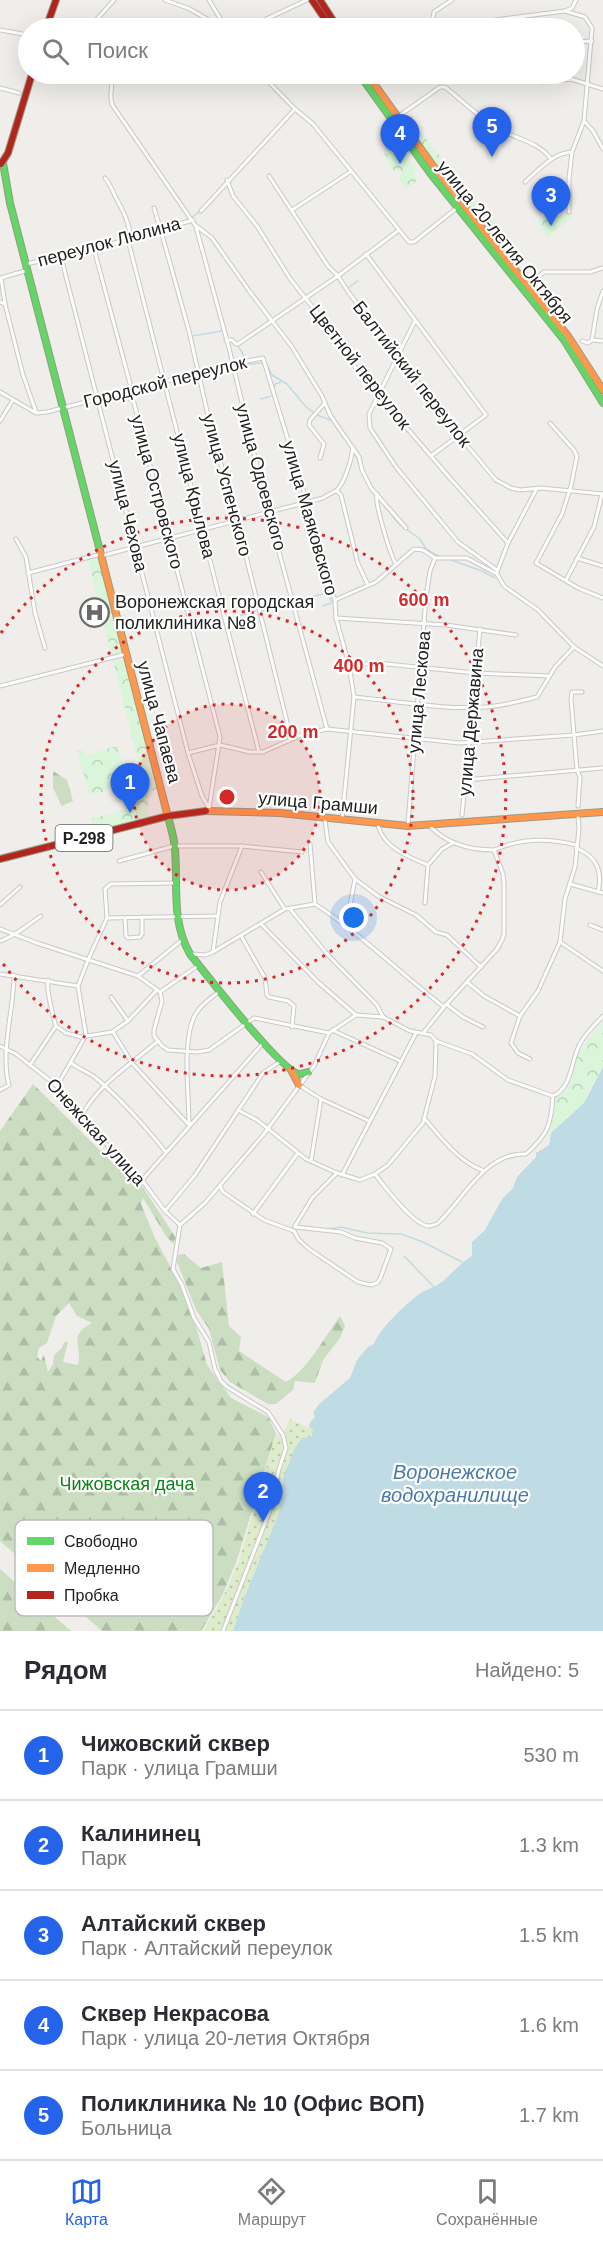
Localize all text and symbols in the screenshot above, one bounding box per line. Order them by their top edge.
search box [18,18,585,84]
icon: search [39,35,72,68]
text: Поиск [87,38,148,63]
pin: 5 [472,108,512,157]
pin: 4 [380,114,420,164]
street label: улица 20-летия Октября [433,157,577,327]
pin: 3 [532,176,570,226]
street label: переулок Люлина [35,213,184,271]
street label: Балтийский переулок [349,297,475,451]
street label: Цветной переулок [305,301,415,433]
street label: Городской переулок [81,352,249,412]
street label: улица Одоевского [232,401,290,553]
street label: улица Успенского [198,412,256,558]
street label: улица Островского [127,413,187,571]
street label: улица Крылова [169,431,219,561]
street label: улица Маяковского [278,438,342,598]
street label: улица Чехова [104,458,152,575]
text: 600 m [398,590,450,610]
place label: Воронежская городская поликлиника №8 [115,592,314,633]
hospital icon: Воронежская городская поликлиника №8 [78,596,110,628]
street label: улица Лескова [404,629,434,754]
street label: улица Державина [455,646,488,797]
text: 400 m [333,656,385,676]
street label: улица Чапаева [133,659,185,786]
text: 200 m [267,722,319,742]
pin: 1 [110,764,150,813]
centre of rings [217,787,237,807]
street label: улица Грамши [257,788,379,818]
road number: Р-298 [56,825,112,851]
your location [339,903,368,932]
street label: Онежская улица [43,1074,150,1190]
water label: Воронежское водохранилище [381,1461,529,1506]
pin: 2 [244,1472,282,1522]
park label: Чижовская дача [60,1474,195,1494]
legend [15,1520,213,1616]
text: Свободно [64,1533,138,1550]
text: Медленно [64,1560,140,1577]
text: Пробка [64,1587,119,1604]
text: Рядом [24,1655,107,1685]
text: Найдено: 5 [475,1659,579,1681]
text: Чижовский сквер [81,1731,270,1756]
text: 1 [38,1744,49,1766]
text: 530 m [523,1744,579,1766]
text: Парк · улица Грамши [81,1757,278,1779]
text: Калининец [81,1821,200,1846]
text: 2 [38,1834,49,1856]
text: 1.3 km [519,1834,579,1856]
text: Парк [81,1847,126,1869]
text: Алтайский сквер [81,1911,266,1936]
text: 3 [38,1924,49,1946]
text: 1.5 km [519,1924,579,1946]
text: Парк · Алтайский переулок [81,1937,332,1959]
text: Сквер Некрасова [81,2001,269,2026]
text: 4 [38,2014,49,2036]
text: 1.6 km [519,2014,579,2036]
text: Парк · улица 20-летия Октября [81,2027,370,2049]
text: Поликлиника № 10 (Офис ВОП) [81,2091,425,2116]
text: 5 [38,2104,49,2126]
text: 1.7 km [519,2104,579,2126]
text: Больница [81,2117,172,2139]
tab: Карта [65,2175,108,2229]
tab: Маршрут [238,2175,306,2229]
tab: Сохранённые [436,2175,538,2229]

